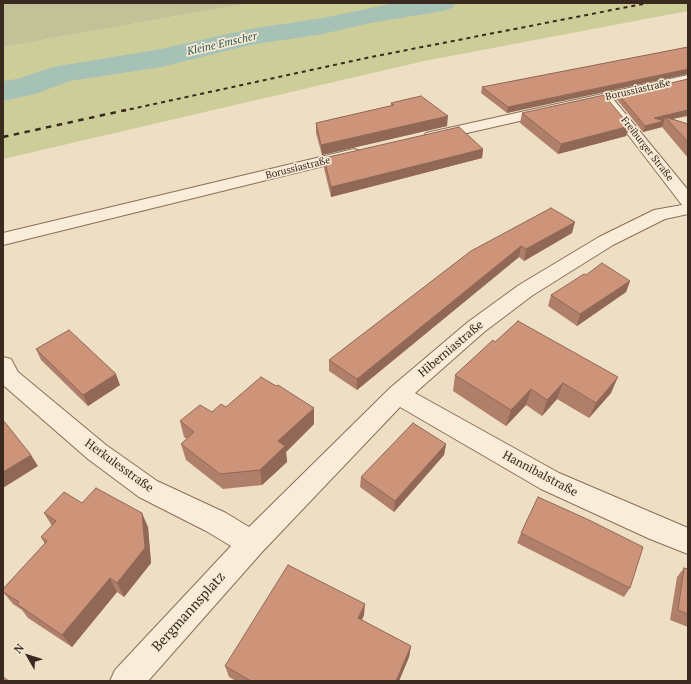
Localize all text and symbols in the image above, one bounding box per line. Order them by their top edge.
water label: Kleine Emscher [186,30,258,58]
street label: Borussiastraße [604,77,672,103]
street label: Freiburger Straße [618,114,676,184]
street label: Borussiastraße [264,154,332,182]
street label: Hiberniastraße [416,318,486,380]
street label: Herkulesstraße [82,436,156,496]
street label: Hannibalstraße [500,448,580,500]
street label: Bergmannsplatz [149,569,229,655]
north arrow [8,636,48,676]
text: N [11,641,27,656]

